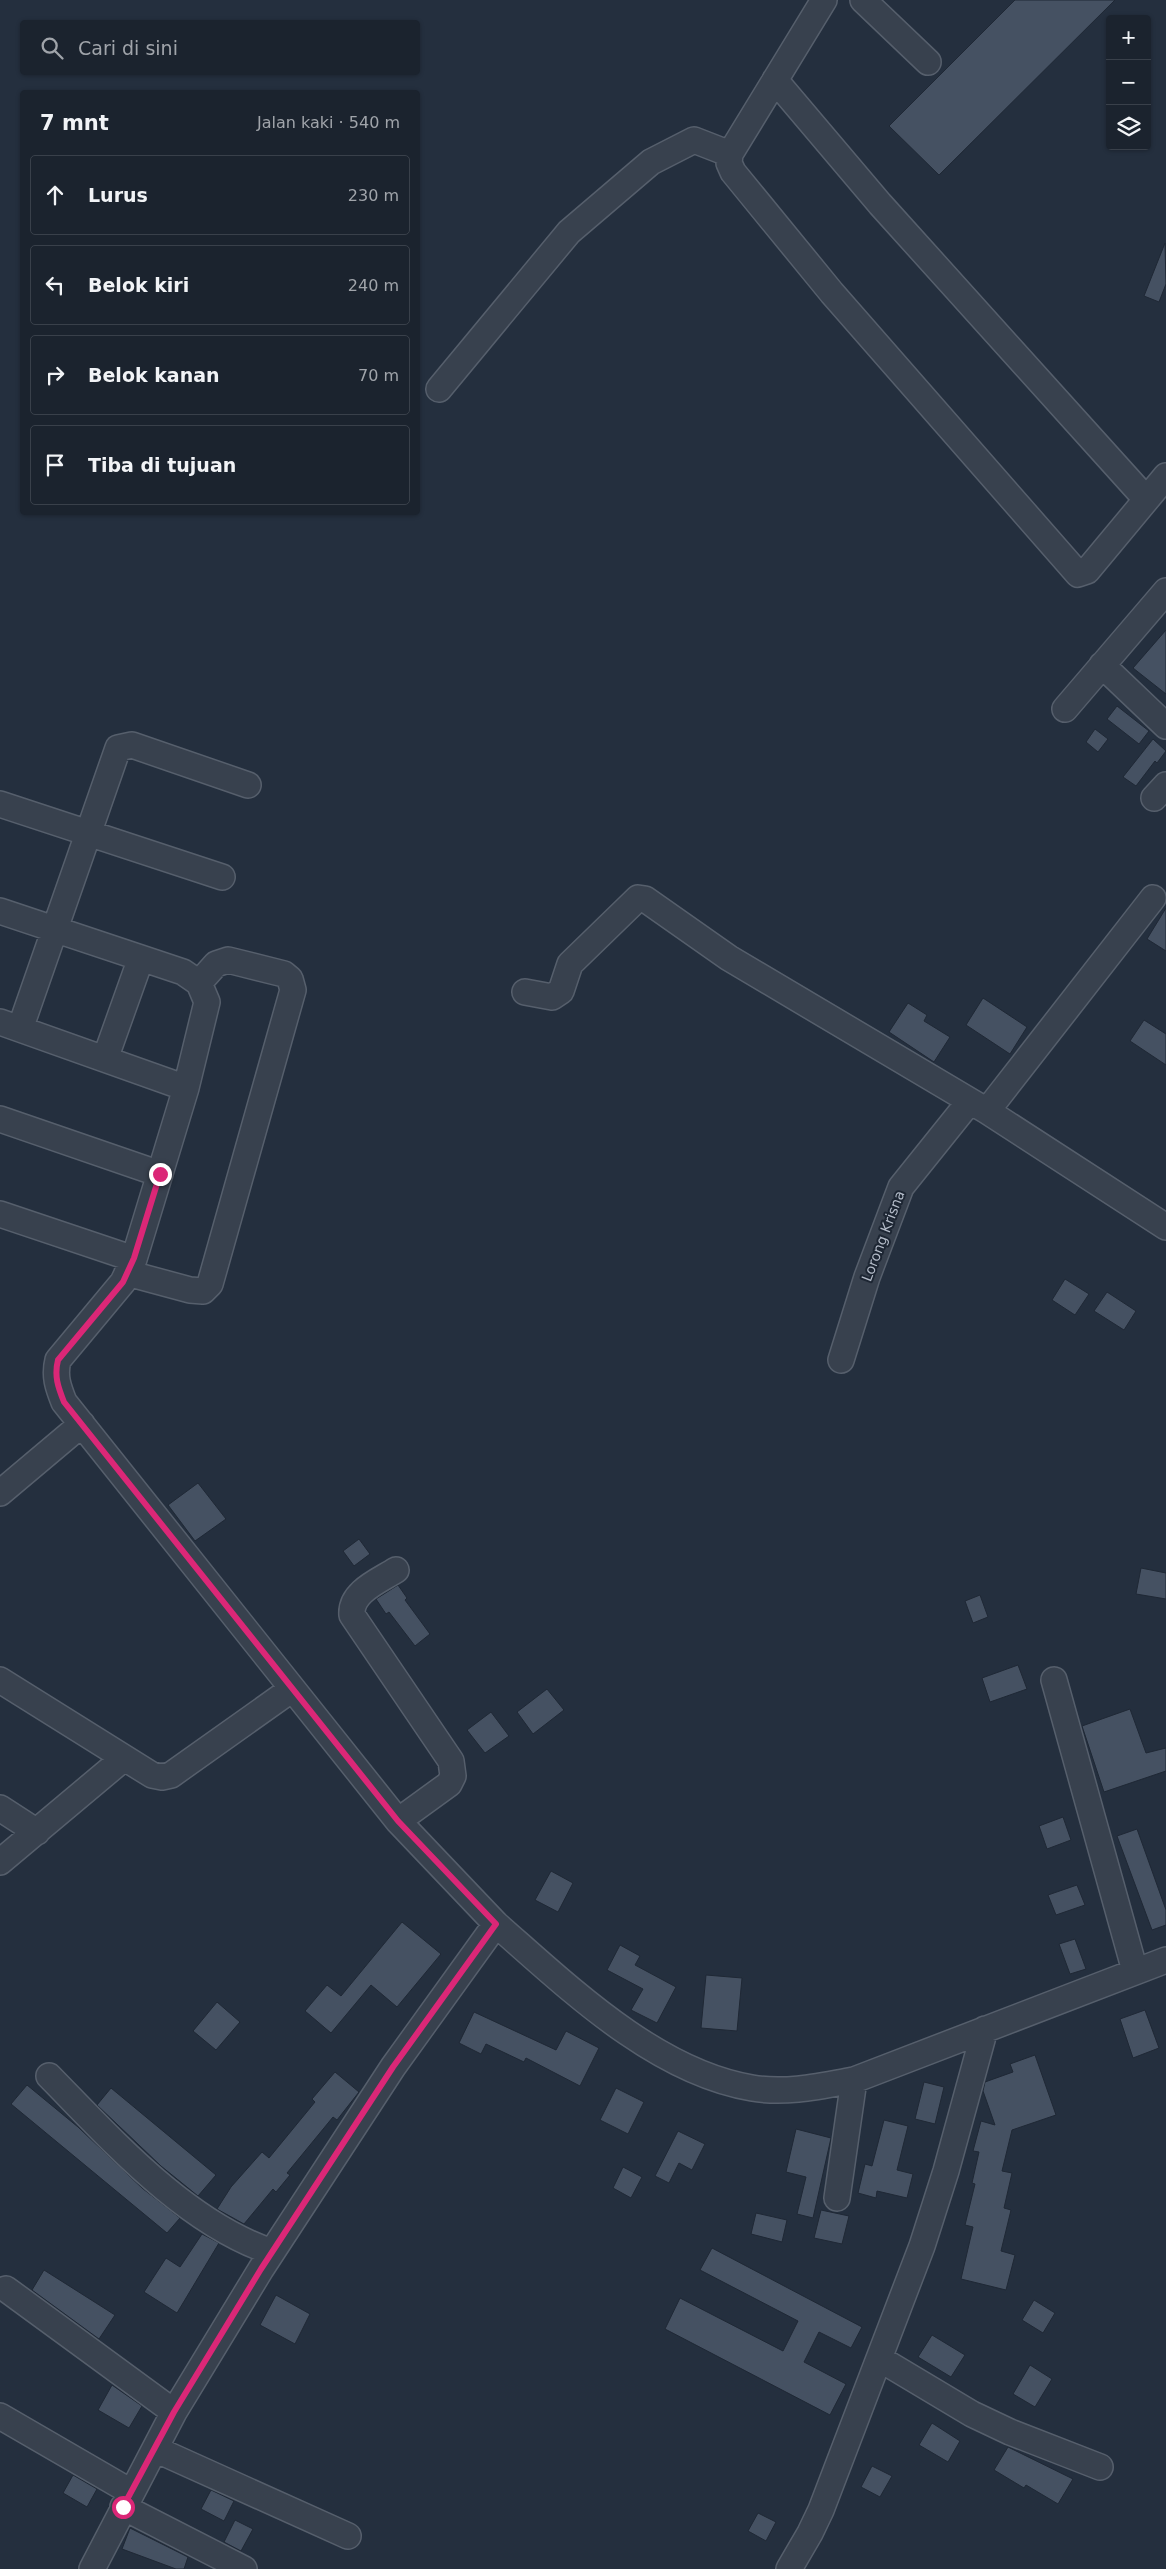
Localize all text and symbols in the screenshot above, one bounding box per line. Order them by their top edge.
map controls [1106,15,1151,150]
button: + [1106,15,1151,60]
search box [20,20,420,75]
icon: search [38,34,66,62]
text: Cari di sini [78,37,178,59]
button: − [1106,60,1151,105]
button: layers [1106,105,1151,150]
text: 7 mnt [40,111,109,135]
text: Jalan kaki · 540 m [257,113,400,132]
icon: ahead [41,181,69,209]
text: Lurus [88,184,148,206]
text: 230 m [348,186,399,205]
icon: left [41,271,69,299]
text: Belok kiri [88,274,189,296]
text: 240 m [348,276,399,295]
icon: right [41,361,69,389]
text: Belok kanan [88,364,220,386]
text: 70 m [358,366,399,385]
icon: arrive [41,451,69,479]
text: Tiba di tujuan [88,454,236,476]
route end [149,1163,172,1186]
street label: Lorong Krisna [858,1188,908,1284]
route start [112,2496,135,2519]

